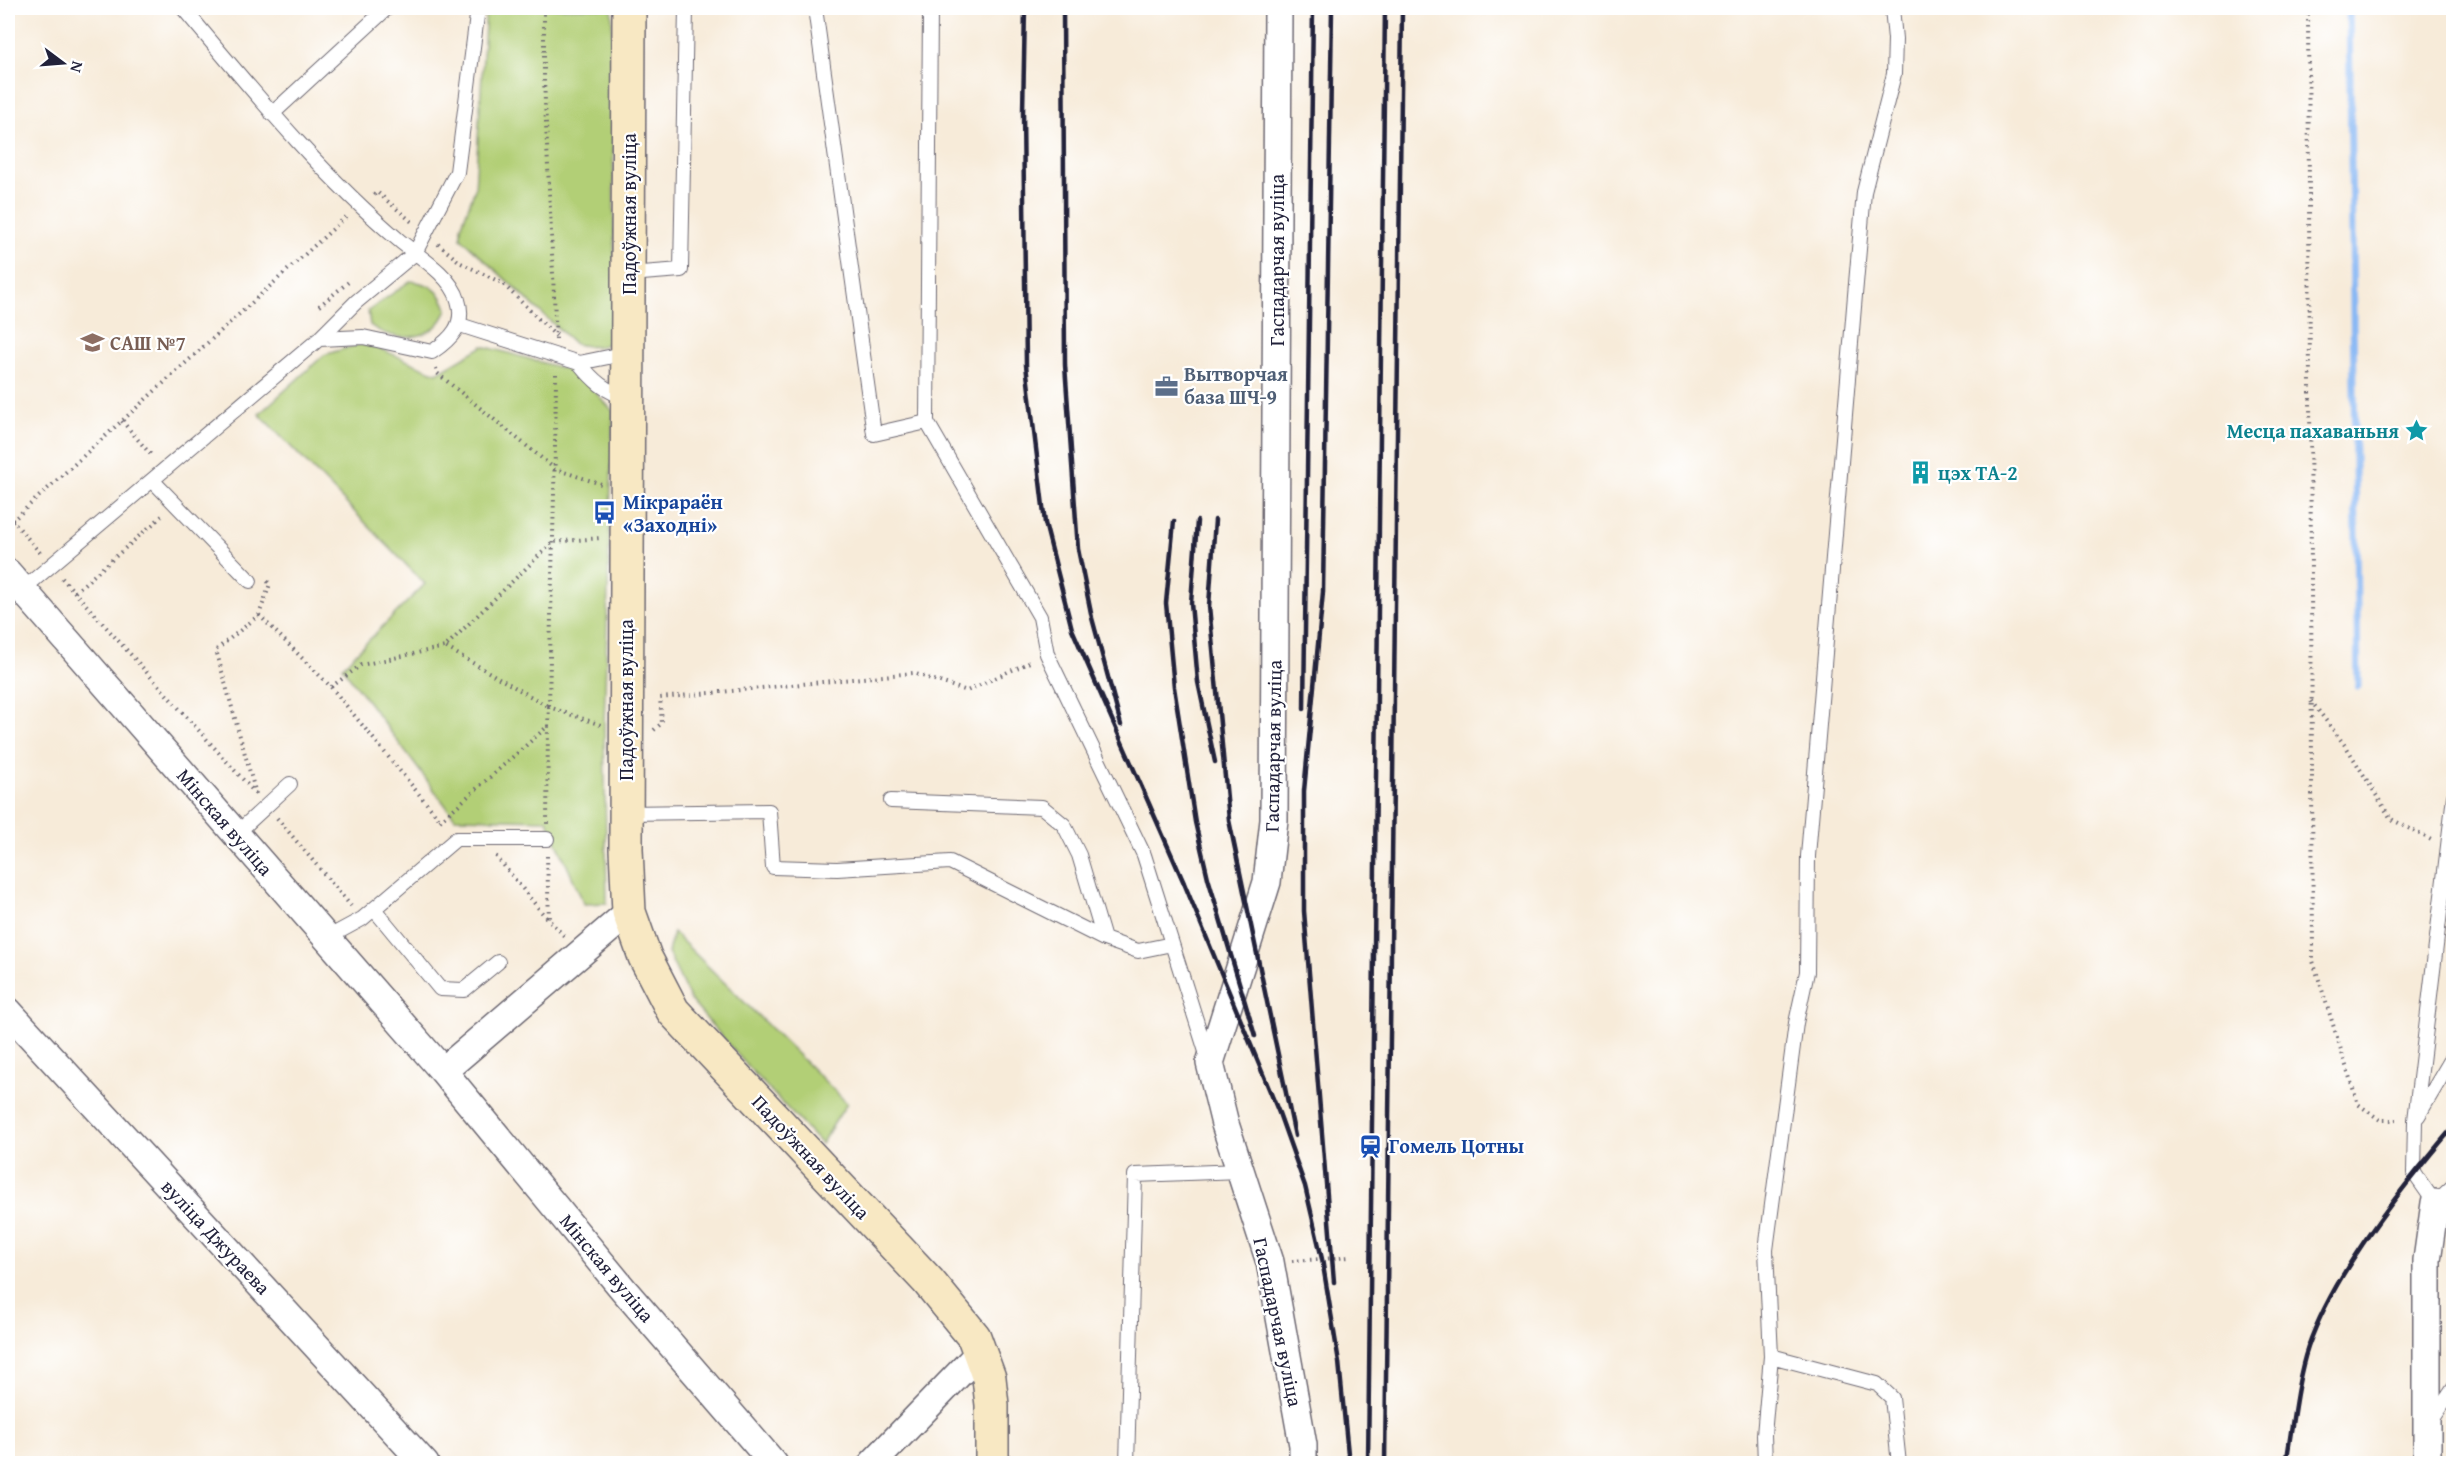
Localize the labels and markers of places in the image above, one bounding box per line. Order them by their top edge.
place label: САШ №7 [110,328,186,357]
school or university icon: САШ №7 [79,330,105,356]
place label: Вытворчая база ШЧ-9 [1184,359,1288,411]
office icon: Вытворчая база ШЧ-9 [1153,373,1179,399]
place label: Месца пахаваньня [2227,416,2399,445]
place icon: Месца пахаваньня [2404,418,2430,444]
place label: цэх ТА-2 [1938,458,2018,487]
building icon: цэх ТА-2 [1907,460,1933,486]
place label: Мікрараён «Заходні» [623,487,723,539]
bus stop icon: Мікрараён «Заходні» [592,500,618,526]
place label: Гомель Цотны [1389,1131,1525,1160]
station icon: Гомель Цотны [1358,1133,1384,1159]

